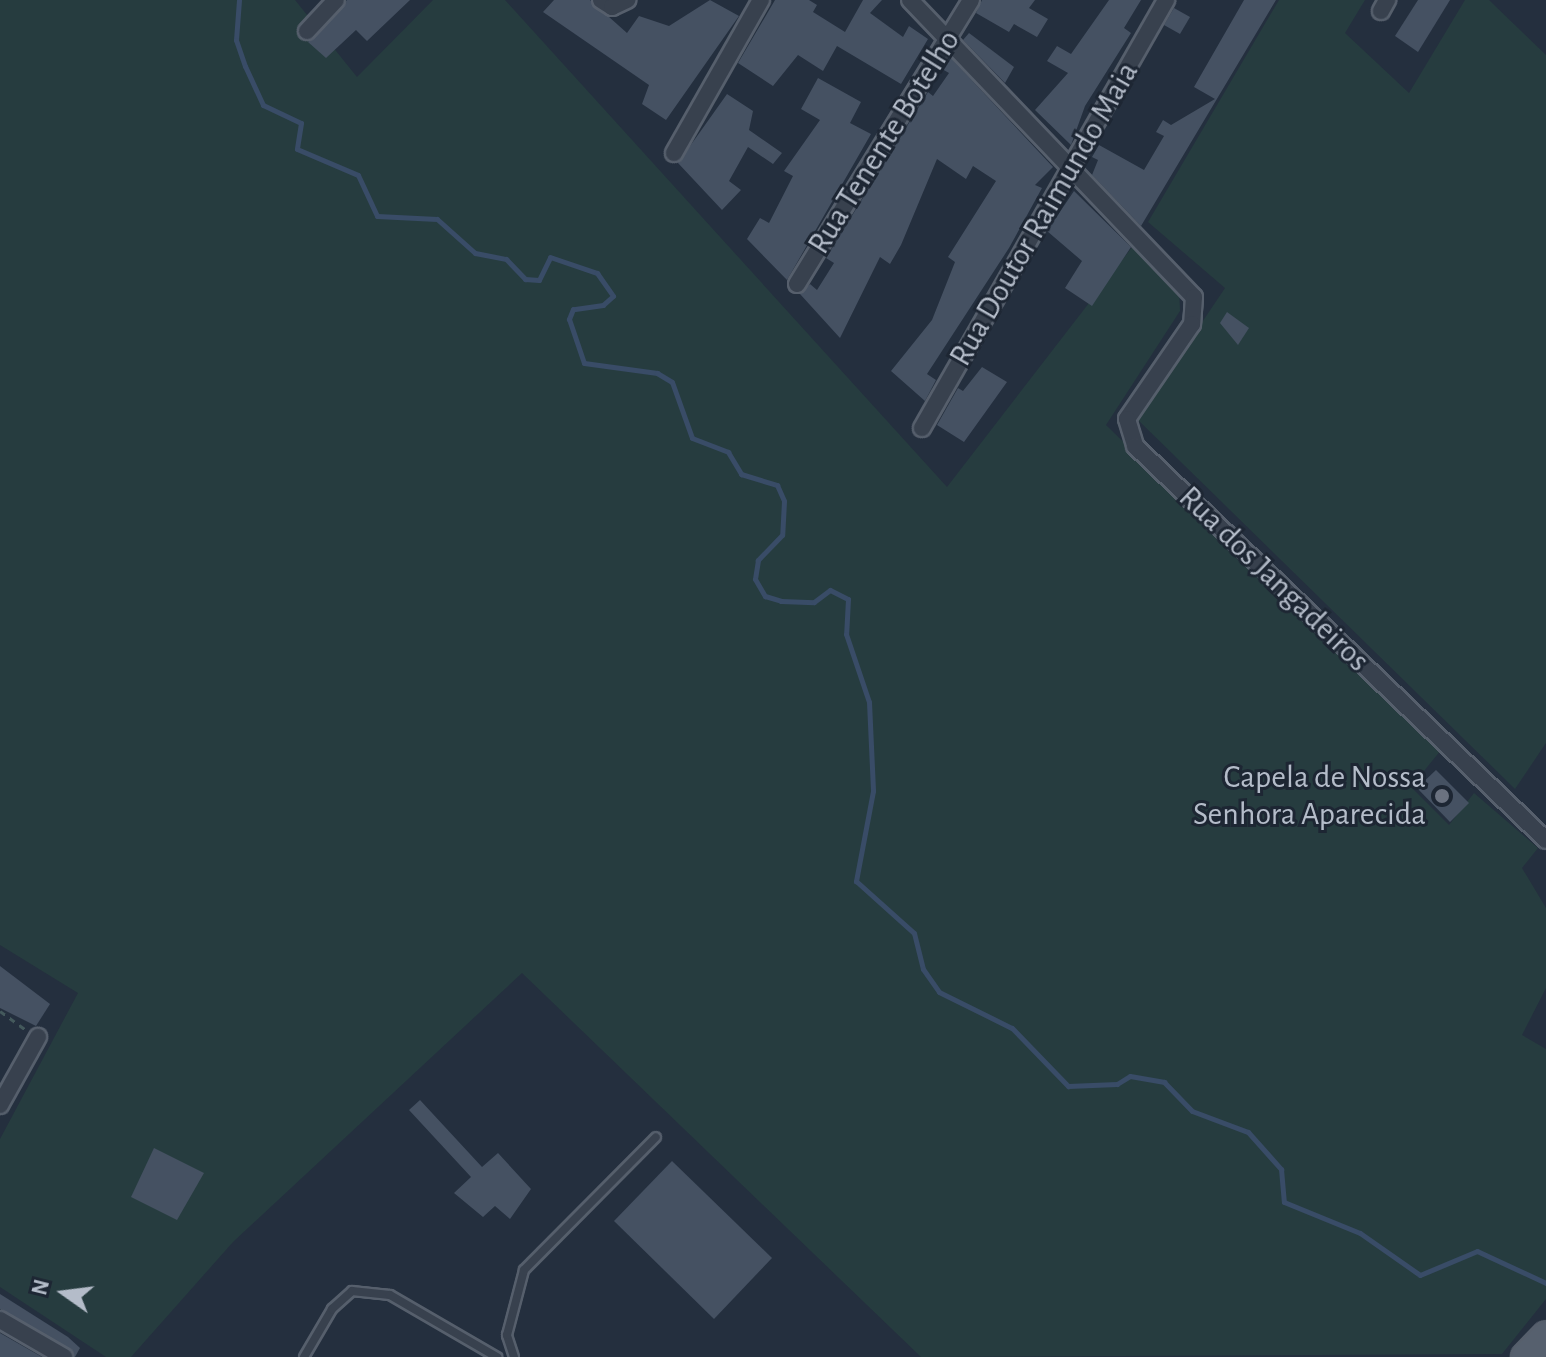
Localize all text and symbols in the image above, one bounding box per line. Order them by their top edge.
street label: Rua Tenente Botelho [800,23,968,261]
street label: Rua Doutor Raimundo Maia [941,55,1147,373]
street label: Rua dos Jangadeiros [1171,478,1377,680]
place label: Capela de Nossa Senhora Aparecida [1193,759,1426,834]
marker: Capela de Nossa Senhora Aparecida [1433,787,1451,805]
north arrow [24,1253,104,1333]
text: N [28,1277,53,1297]

